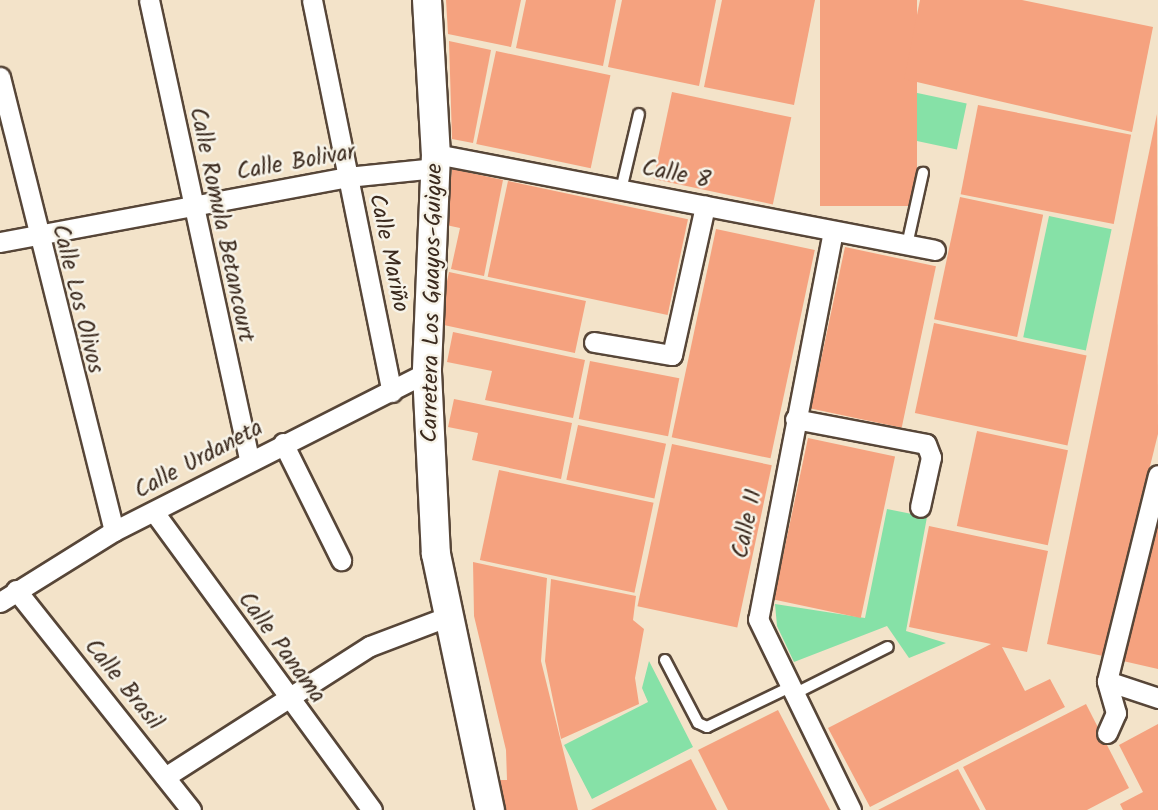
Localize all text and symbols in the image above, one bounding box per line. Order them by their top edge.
street label: Calle Romula Betancourt [183,105,259,345]
street label: Calle Bolivar [235,139,357,187]
street label: Calle 8 [639,155,713,195]
street label: Carretera Los Guayos-Guigue [417,163,449,443]
street label: Calle Mariño [362,191,414,315]
street label: Calle Los Olivos [45,222,109,376]
street label: Calle Urdaneta [130,415,268,505]
street label: Calle 11 [727,487,769,561]
street label: Calle Panama [231,587,331,709]
street label: Calle Brasil [78,634,168,736]

